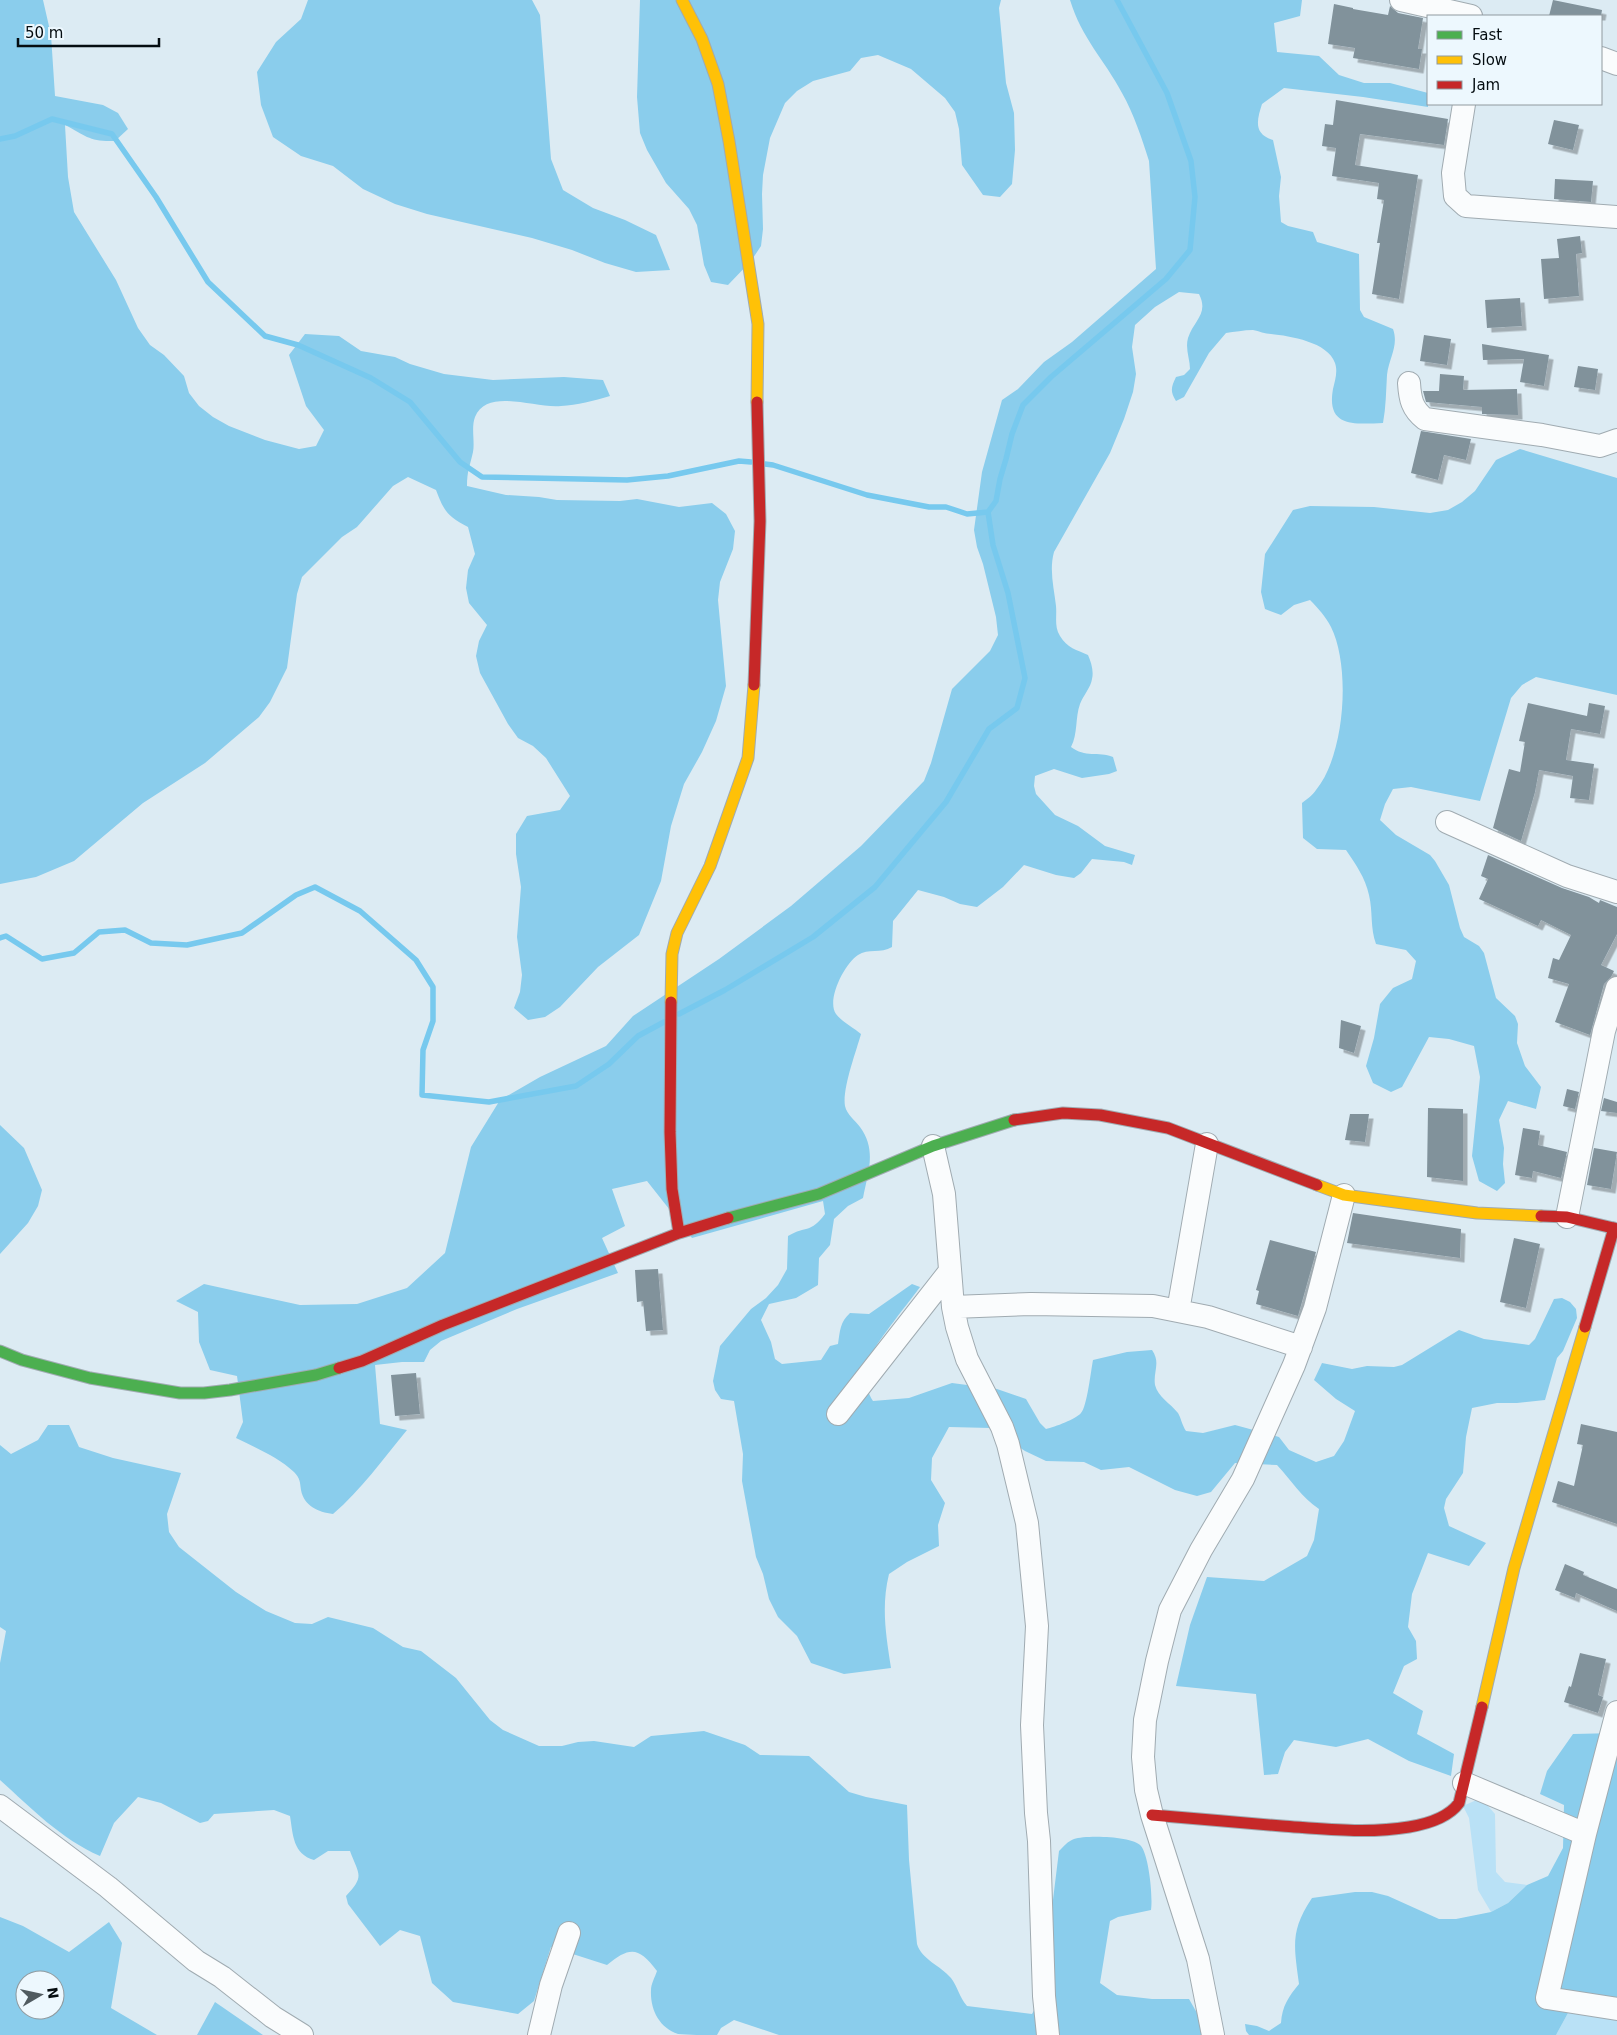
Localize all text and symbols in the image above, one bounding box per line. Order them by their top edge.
scale bar [18,15,159,47]
legend [1427,15,1602,105]
text: 50 m [25,24,63,42]
text: Fast [1472,26,1502,44]
text: Slow [1472,51,1507,69]
text: Jam [1471,76,1500,94]
north arrow [15,1970,65,2020]
text: N [44,1986,62,2000]

